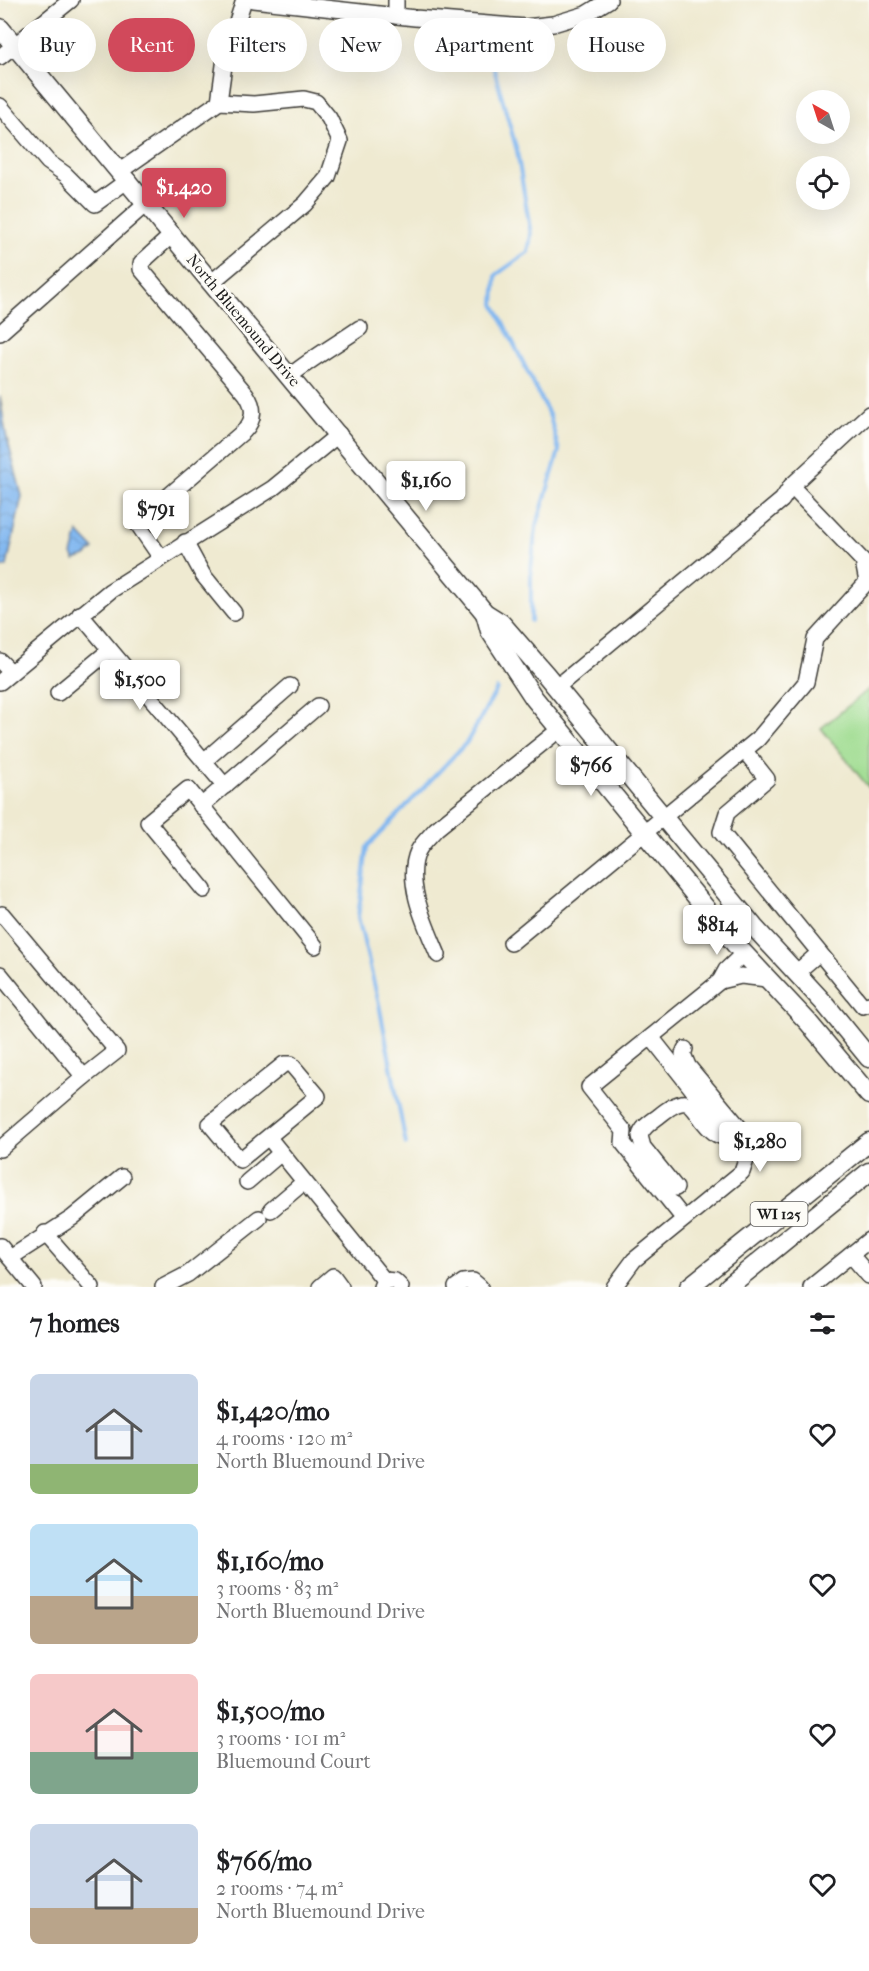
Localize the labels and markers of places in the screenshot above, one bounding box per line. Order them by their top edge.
pin: $1,420 [135,168,233,219]
pin: $1,160 [377,461,475,512]
pin: $791 [120,490,192,541]
pin: $1,500 [91,660,189,711]
pin: $766 [555,746,627,797]
pin: $814 [681,905,753,956]
pin: $1,280 [711,1122,809,1173]

